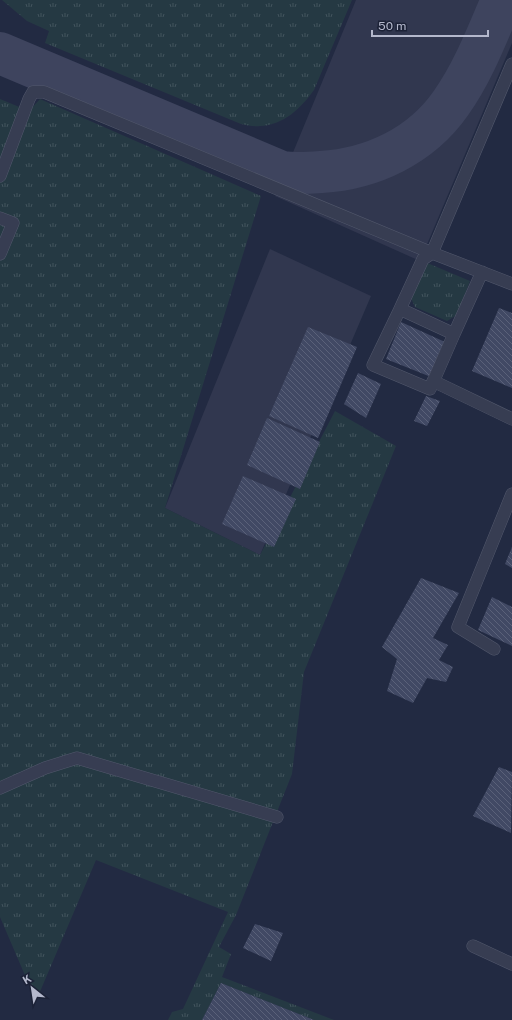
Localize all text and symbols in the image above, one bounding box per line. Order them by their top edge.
scale bar [372,12,488,38]
text: 50 m [378,19,406,33]
north arrow [12,968,52,1008]
text: K [21,972,34,987]

